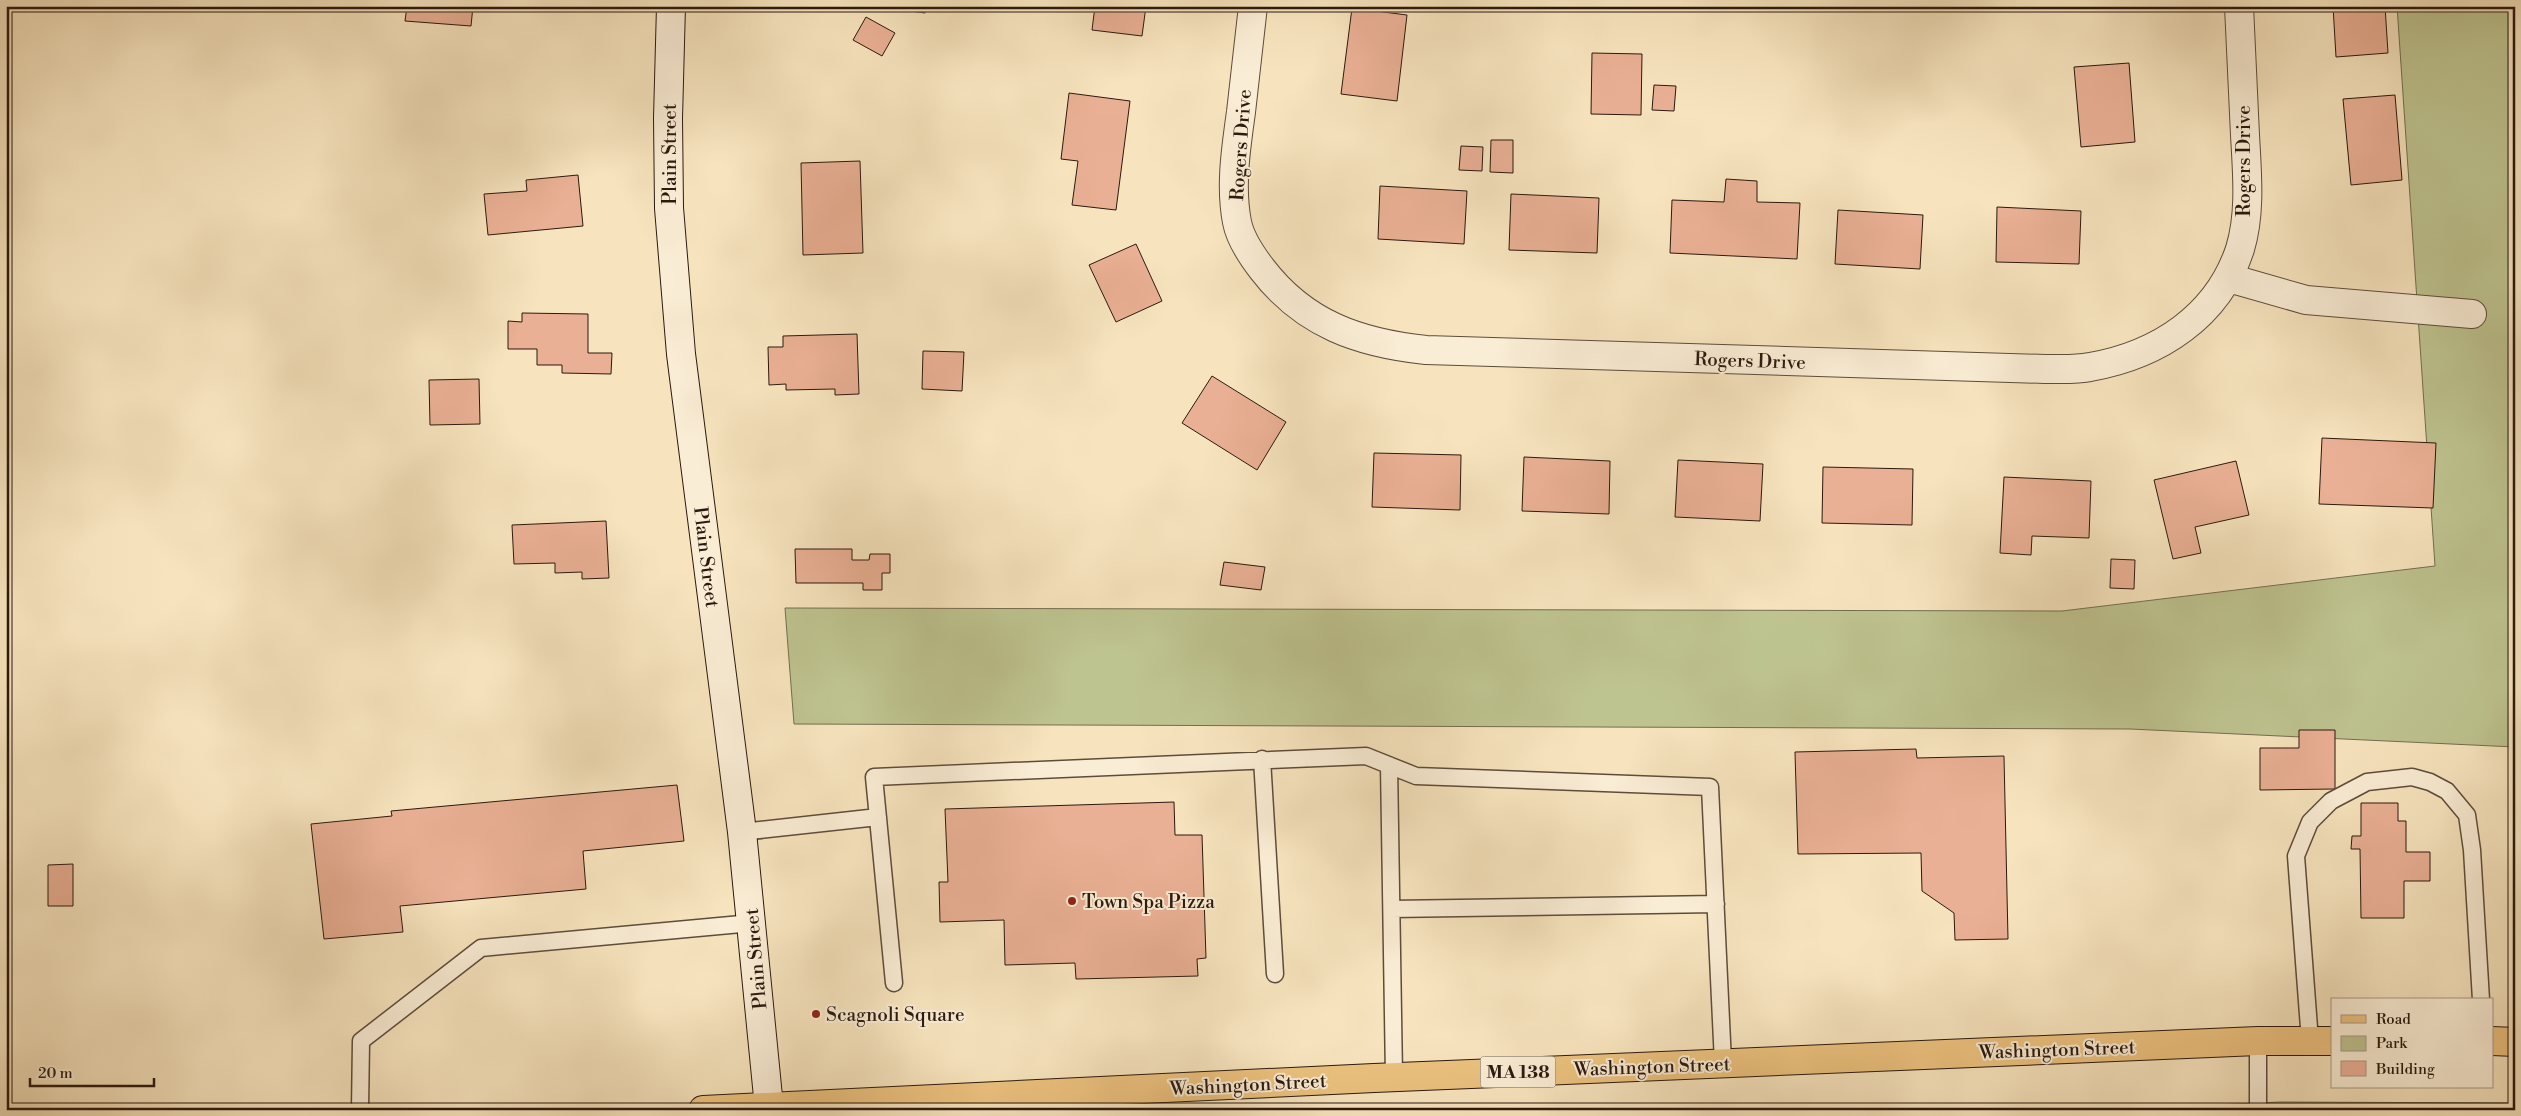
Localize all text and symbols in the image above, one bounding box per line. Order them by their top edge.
street label: Rogers Drive [1225,89,1257,202]
street label: Plain Street [658,103,682,205]
street label: Rogers Drive [2232,105,2256,217]
street label: Rogers Drive [1694,347,1806,375]
street label: Plain Street [688,505,724,609]
place label: Town Spa Pizza [1082,890,1215,914]
marker: Town Spa Pizza [1066,895,1078,907]
street label: Plain Street [740,907,772,1010]
legend [2331,998,2494,1088]
place label: Scagnoli Square [826,1003,965,1027]
marker: Scagnoli Square [810,1008,822,1020]
text: Road [2376,1010,2411,1029]
text: Park [2376,1034,2408,1053]
street label: Washington Street [1977,1035,2136,1065]
street label: Washington Street [1572,1052,1731,1082]
scale bar [30,1056,154,1088]
road number: MA 138 [1480,1056,1556,1088]
text: Building [2375,1060,2435,1079]
text: 20 m [38,1064,73,1083]
street label: Washington Street [1168,1069,1327,1101]

